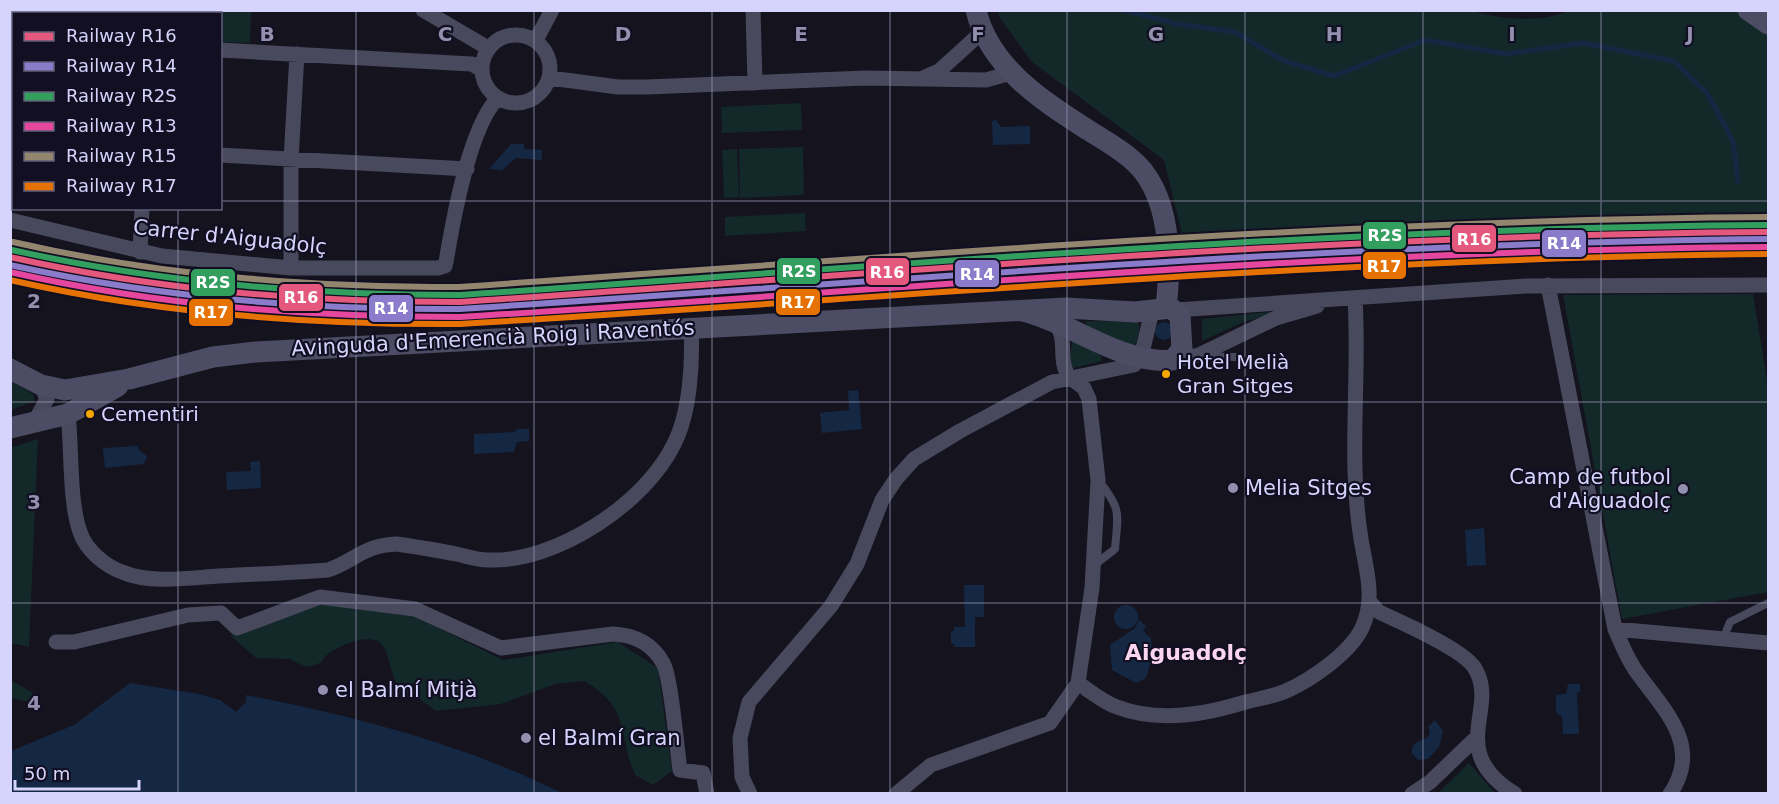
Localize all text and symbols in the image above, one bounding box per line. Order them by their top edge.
legend [12,12,222,210]
text: B [259,22,275,46]
text: C [438,22,452,46]
text: D [615,22,631,46]
text: E [794,22,808,46]
text: F [971,22,985,46]
text: G [1148,22,1164,46]
text: H [1326,22,1342,46]
text: I [1508,22,1516,46]
text: J [1684,22,1694,46]
text: Railway R16 [66,25,177,46]
text: Railway R14 [66,55,177,76]
text: Railway R2S [66,85,177,106]
text: Railway R13 [66,115,177,136]
text: Railway R15 [66,145,177,166]
text: Railway R17 [66,175,177,196]
street label: Carrer d'Aiguadolç [132,215,328,259]
line badge: R2S [1362,221,1407,250]
line badge: R16 [1451,224,1497,253]
text: R2S [1368,226,1402,245]
line badge: R14 [1541,229,1587,258]
text: R16 [1457,230,1491,249]
text: R14 [1547,234,1581,253]
line badge: R17 [1362,251,1407,280]
line badge: R2S [776,257,821,285]
line badge: R16 [865,257,910,286]
text: R17 [1367,257,1401,276]
line badge: R14 [954,259,1000,288]
text: R2S [782,262,816,281]
text: R16 [870,263,904,282]
text: R14 [960,265,994,284]
line badge: R2S [190,268,236,297]
text: R2S [196,273,230,292]
line badge: R16 [278,283,324,312]
text: R16 [284,288,318,307]
line badge: R17 [775,288,821,316]
text: 2 [27,289,41,313]
text: R17 [781,293,815,312]
line badge: R14 [368,294,414,323]
line badge: R17 [188,298,234,327]
text: R14 [374,299,408,318]
text: R17 [194,303,228,322]
street label: Avinguda d'Emerencià Roig i Raventós [291,315,695,361]
place label: Hotel Melià Gran Sitges [1177,350,1294,398]
marker: Hotel Melià Gran Sitges [1160,368,1172,380]
place label: Cementiri [101,402,199,426]
marker: Cementiri [84,408,96,420]
place label: Camp de futbol d'Aiguadolç [1509,465,1671,513]
place label: Melia Sitges [1245,476,1372,500]
marker: Melia Sitges [1226,481,1240,495]
marker: Camp de futbol d'Aiguadolç [1676,482,1690,496]
text: 3 [27,490,41,514]
district label: Aiguadolç [1125,640,1247,665]
place label: el Balmí Mitjà [335,678,477,702]
marker: el Balmí Mitjà [316,683,330,697]
text: 4 [27,691,41,715]
place label: el Balmí Gran [538,726,681,750]
marker: el Balmí Gran [519,731,533,745]
scale bar [15,753,140,791]
text: 50 m [24,763,70,784]

